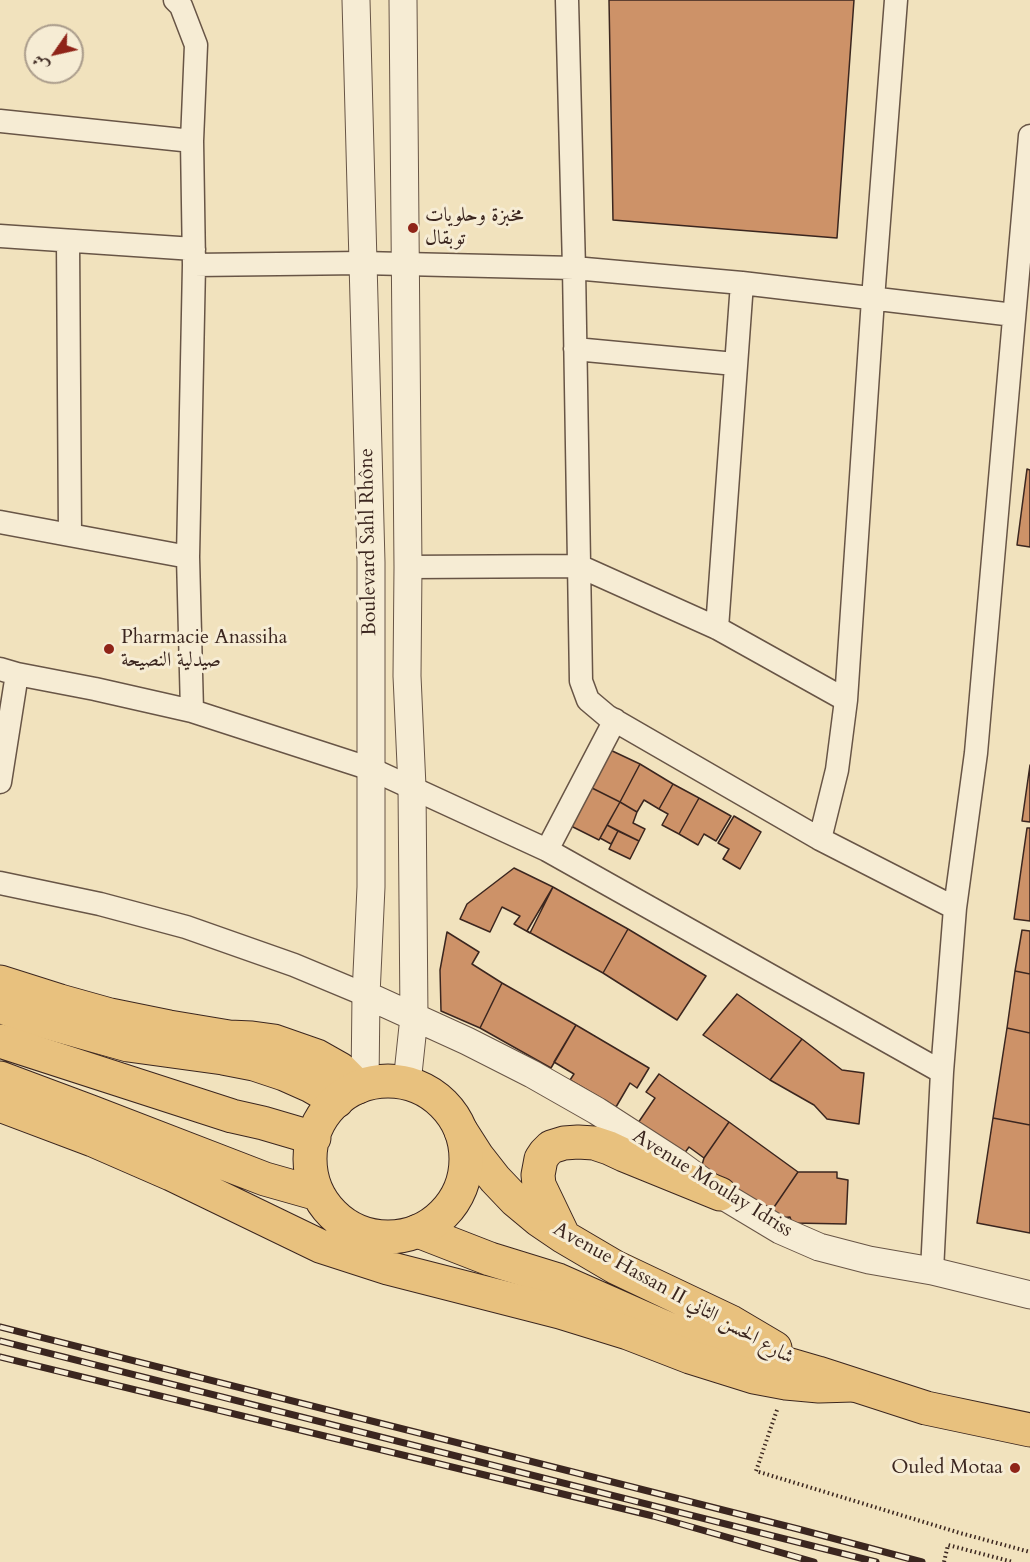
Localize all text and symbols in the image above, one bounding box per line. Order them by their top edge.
north arrow [24,24,84,84]
text: ش [27,50,54,76]
place label: مخبزة وحلويات توبقال [425,204,524,251]
marker: مخبزة وحلويات توبقال [406,221,420,235]
street label: Boulevard Sahl Rhône [355,448,383,636]
place label: Pharmacie Anassiha صيدلية النصيحة [121,626,287,673]
marker: Pharmacie Anassiha صيدلية النصيحة [102,642,116,656]
street label: Avenue Moulay Idriss [627,1125,797,1243]
street label: Avenue Hassan II شارع الحسن الثاني [548,1218,798,1370]
place label: Ouled Motaa [891,1456,1003,1480]
marker: Ouled Motaa [1008,1461,1022,1475]

